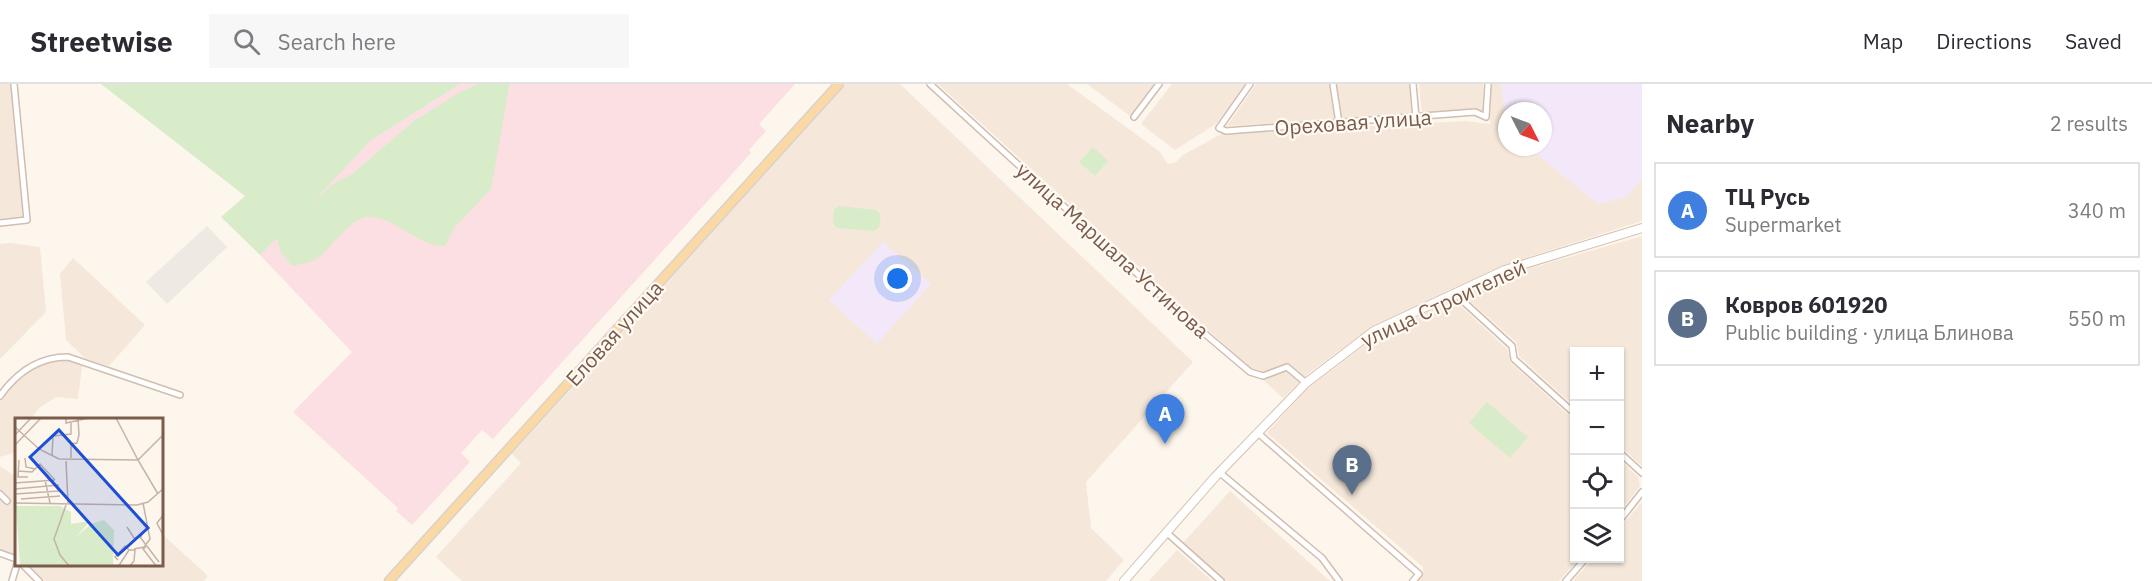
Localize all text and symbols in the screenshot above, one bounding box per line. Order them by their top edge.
search box [209,14,629,68]
text: Streetwise [30,23,173,60]
icon: search [230,25,263,58]
text: Search here [278,27,396,56]
text: Map [1863,27,1903,55]
text: Directions [1936,27,2032,55]
text: Saved [2065,27,2122,55]
north arrow [1498,102,1552,156]
street label: Ореховая улица [1273,103,1433,141]
text: Nearby [1666,106,1754,140]
text: 2 results [2050,110,2128,137]
street label: улица Маршала Устинова [1011,156,1215,344]
text: ТЦ Русь [1725,182,1810,211]
text: A [1681,197,1694,224]
text: 340 m [2068,197,2126,224]
text: Supermarket [1725,211,1842,238]
street label: улица Строителей [1356,252,1530,354]
your location [883,264,912,293]
street label: Еловая улица [559,274,669,392]
text: Ковров 601920 [1725,290,1888,319]
text: B [1681,305,1694,332]
text: 550 m [2068,305,2126,332]
text: Public building · улица Блинова [1725,319,2014,346]
map controls [1570,347,1624,563]
button: + [1570,347,1624,401]
pin: A [1146,394,1184,444]
button: − [1570,401,1624,455]
inset map [15,418,164,566]
pin: B [1332,446,1372,495]
button: locate [1570,455,1624,509]
button: layers [1570,509,1624,563]

